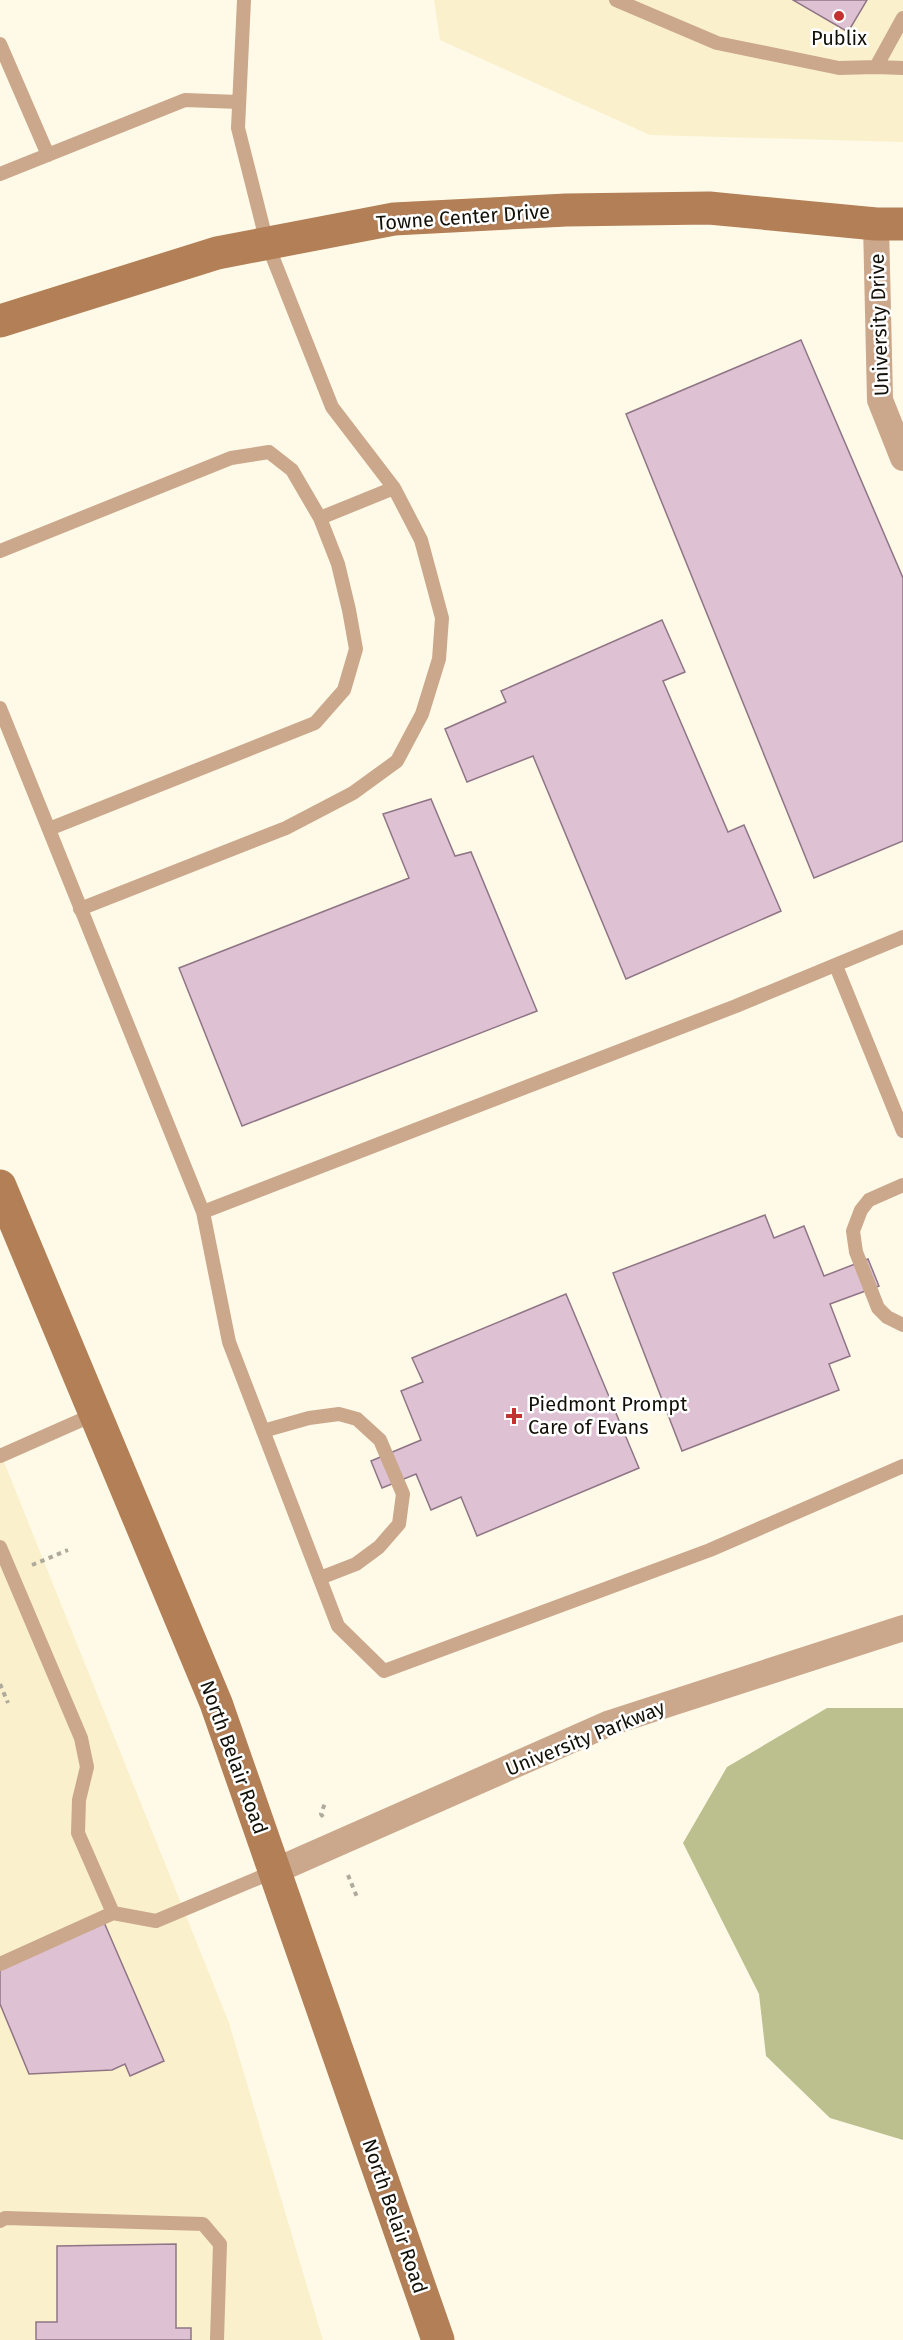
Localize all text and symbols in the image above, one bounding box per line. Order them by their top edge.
marker: Publix [832,9,846,23]
place label: Publix [811,26,867,50]
street label: Towne Center Drive [375,199,551,235]
street label: University Drive [865,253,893,397]
place label: Piedmont Prompt Care of Evans [528,1392,688,1439]
marker: Piedmont Prompt Care of Evans [505,1407,523,1425]
street label: North Belair Road [195,1677,273,1837]
street label: University Parkway [502,1695,668,1781]
street label: North Belair Road [357,2136,433,2296]

